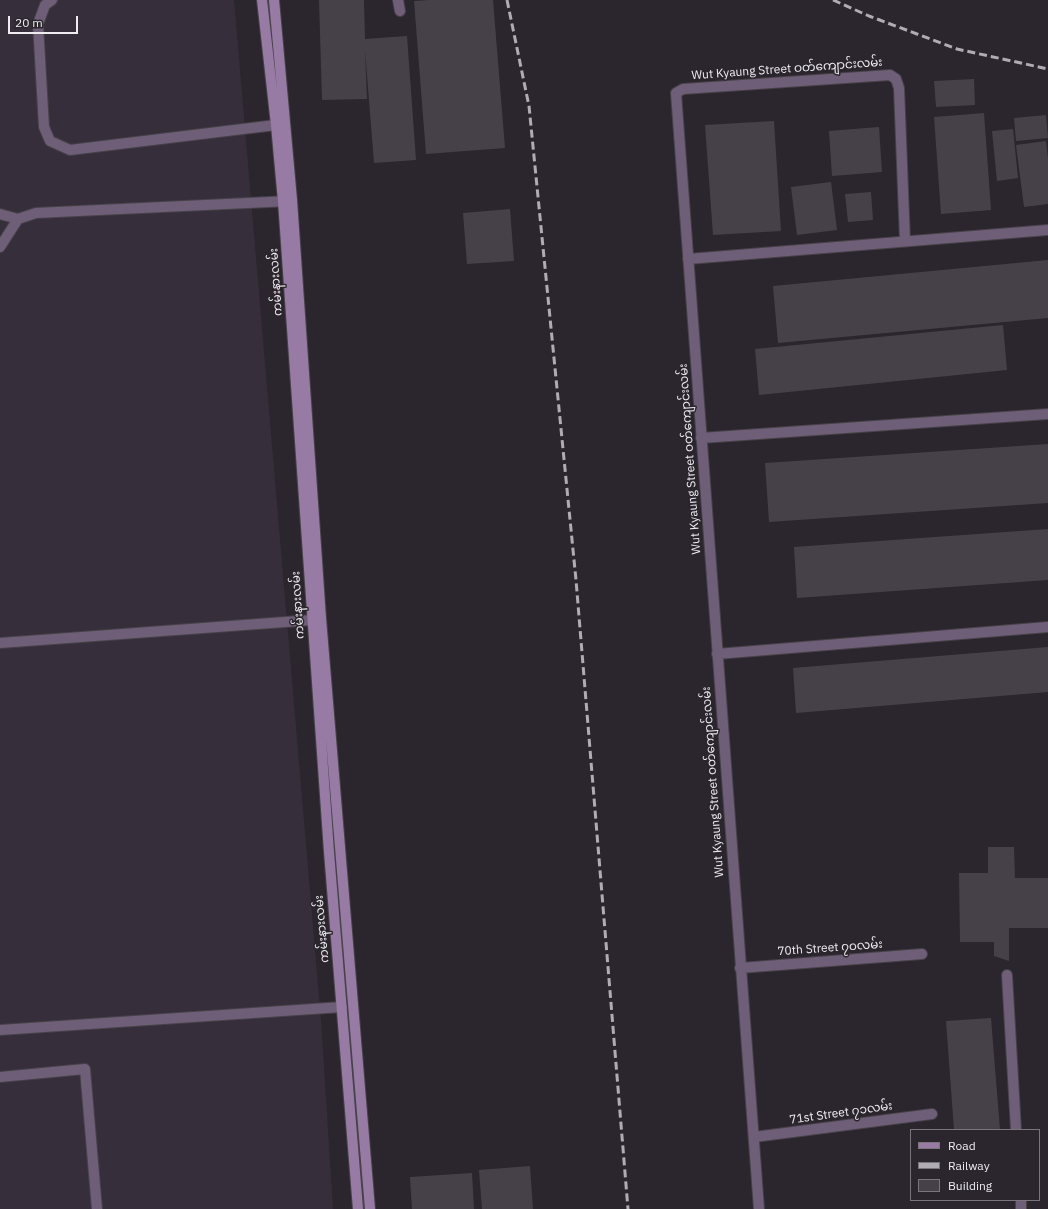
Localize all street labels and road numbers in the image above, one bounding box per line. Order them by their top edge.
street label: Wut Kyaung Street ဝတ်ကျောင်းလမ်း [691,55,883,83]
street label: ကမ်းနားလမ်း [266,248,286,316]
street label: Wut Kyaung Street ဝတ်ကျောင်းလမ်း [676,363,704,555]
street label: ကမ်းနားလမ်း [288,571,308,639]
street label: Wut Kyaung Street ဝတ်ကျောင်းလမ်း [699,686,727,878]
street label: ကမ်းနားလမ်း [312,895,332,963]
street label: 70th Street ၇၀လမ်း [777,937,883,959]
street label: 71st Street ၇၁လမ်း [789,1099,893,1127]

